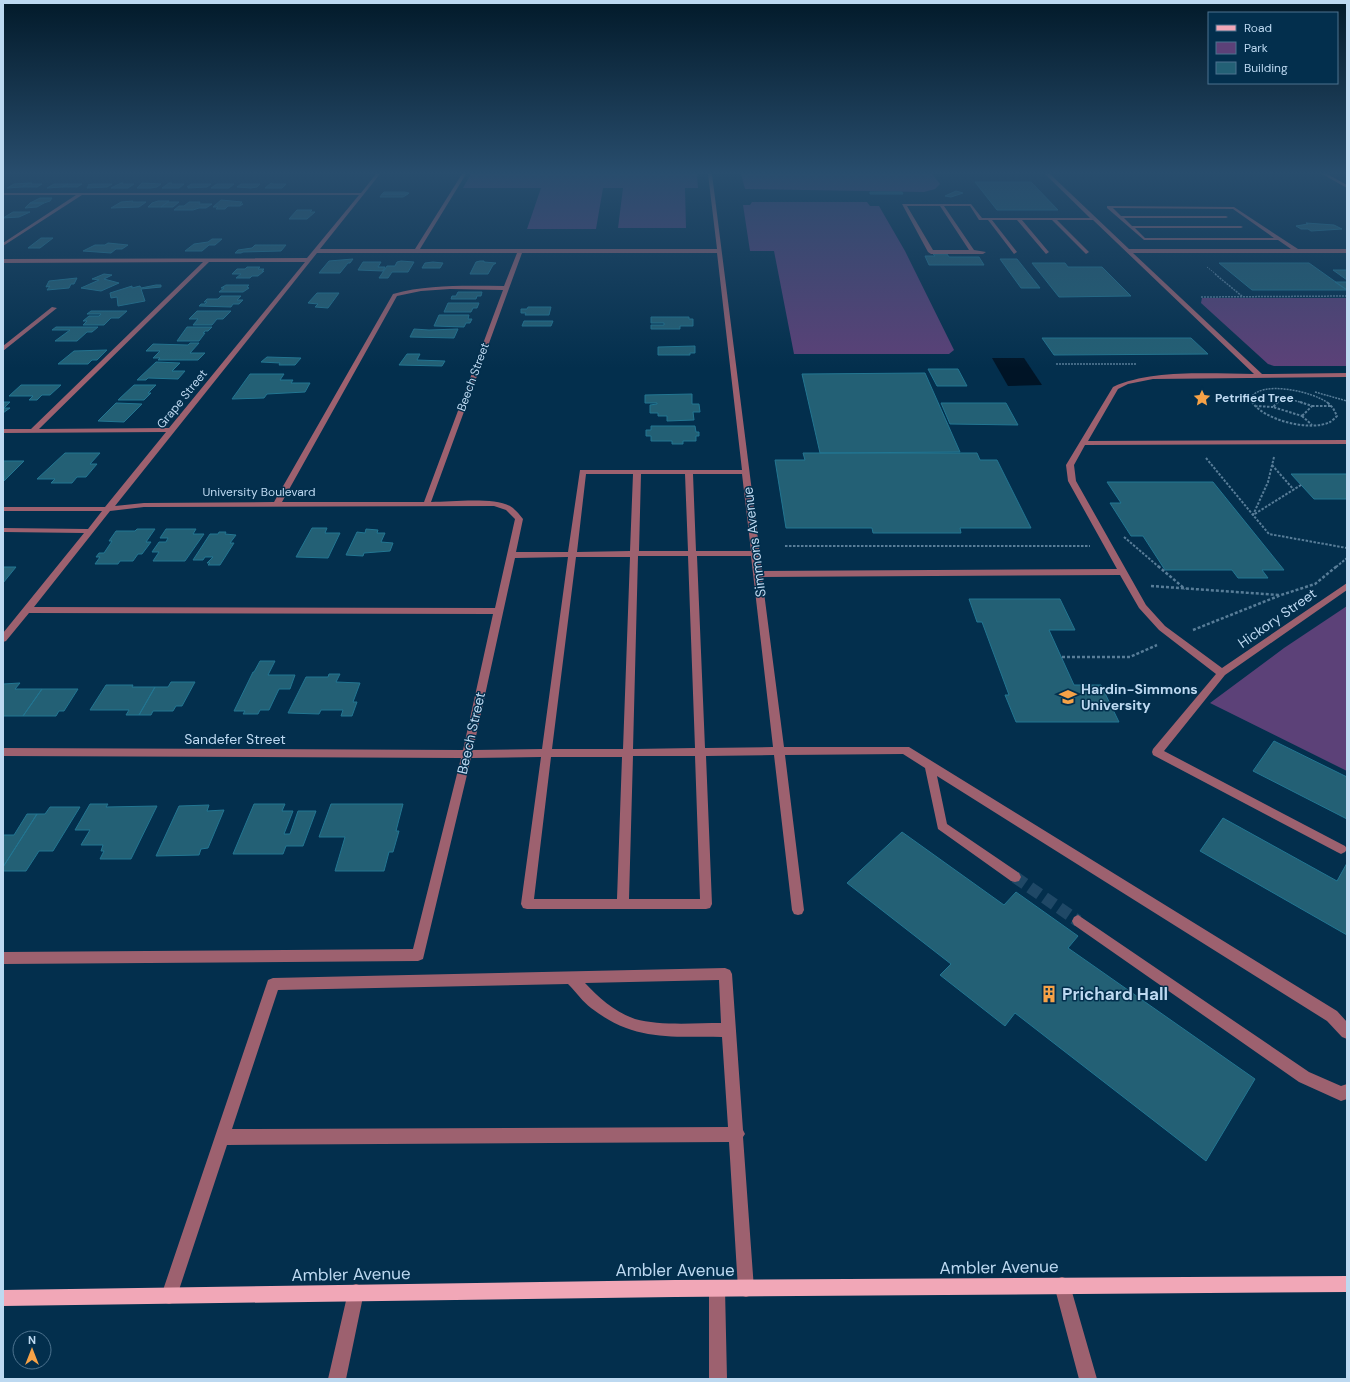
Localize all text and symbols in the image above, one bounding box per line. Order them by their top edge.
legend [1208,12,1338,84]
text: Road [1244,20,1272,36]
text: Park [1244,40,1268,56]
text: Building [1244,60,1288,76]
street label: Beech Street [453,340,493,413]
street label: Grape Street [153,366,211,432]
place icon: Petrified Tree [1192,388,1212,408]
place label: Petrified Tree [1215,390,1294,406]
street label: University Boulevard [202,484,316,500]
street label: Simmons Avenue [738,486,770,598]
street label: Hickory Street [1234,584,1320,652]
place label: Hardin-Simmons University [1081,680,1198,714]
school or university icon: Hardin-Simmons University [1058,687,1078,707]
street label: Beech Street [453,690,489,776]
street label: Sandefer Street [184,730,286,748]
place label: Prichard Hall [1062,983,1168,1005]
building icon: Prichard Hall [1039,984,1059,1004]
street label: Ambler Avenue [939,1255,1059,1279]
street label: Ambler Avenue [615,1259,735,1281]
street label: Ambler Avenue [291,1262,411,1286]
north arrow [12,1330,52,1370]
text: N [28,1333,36,1347]

